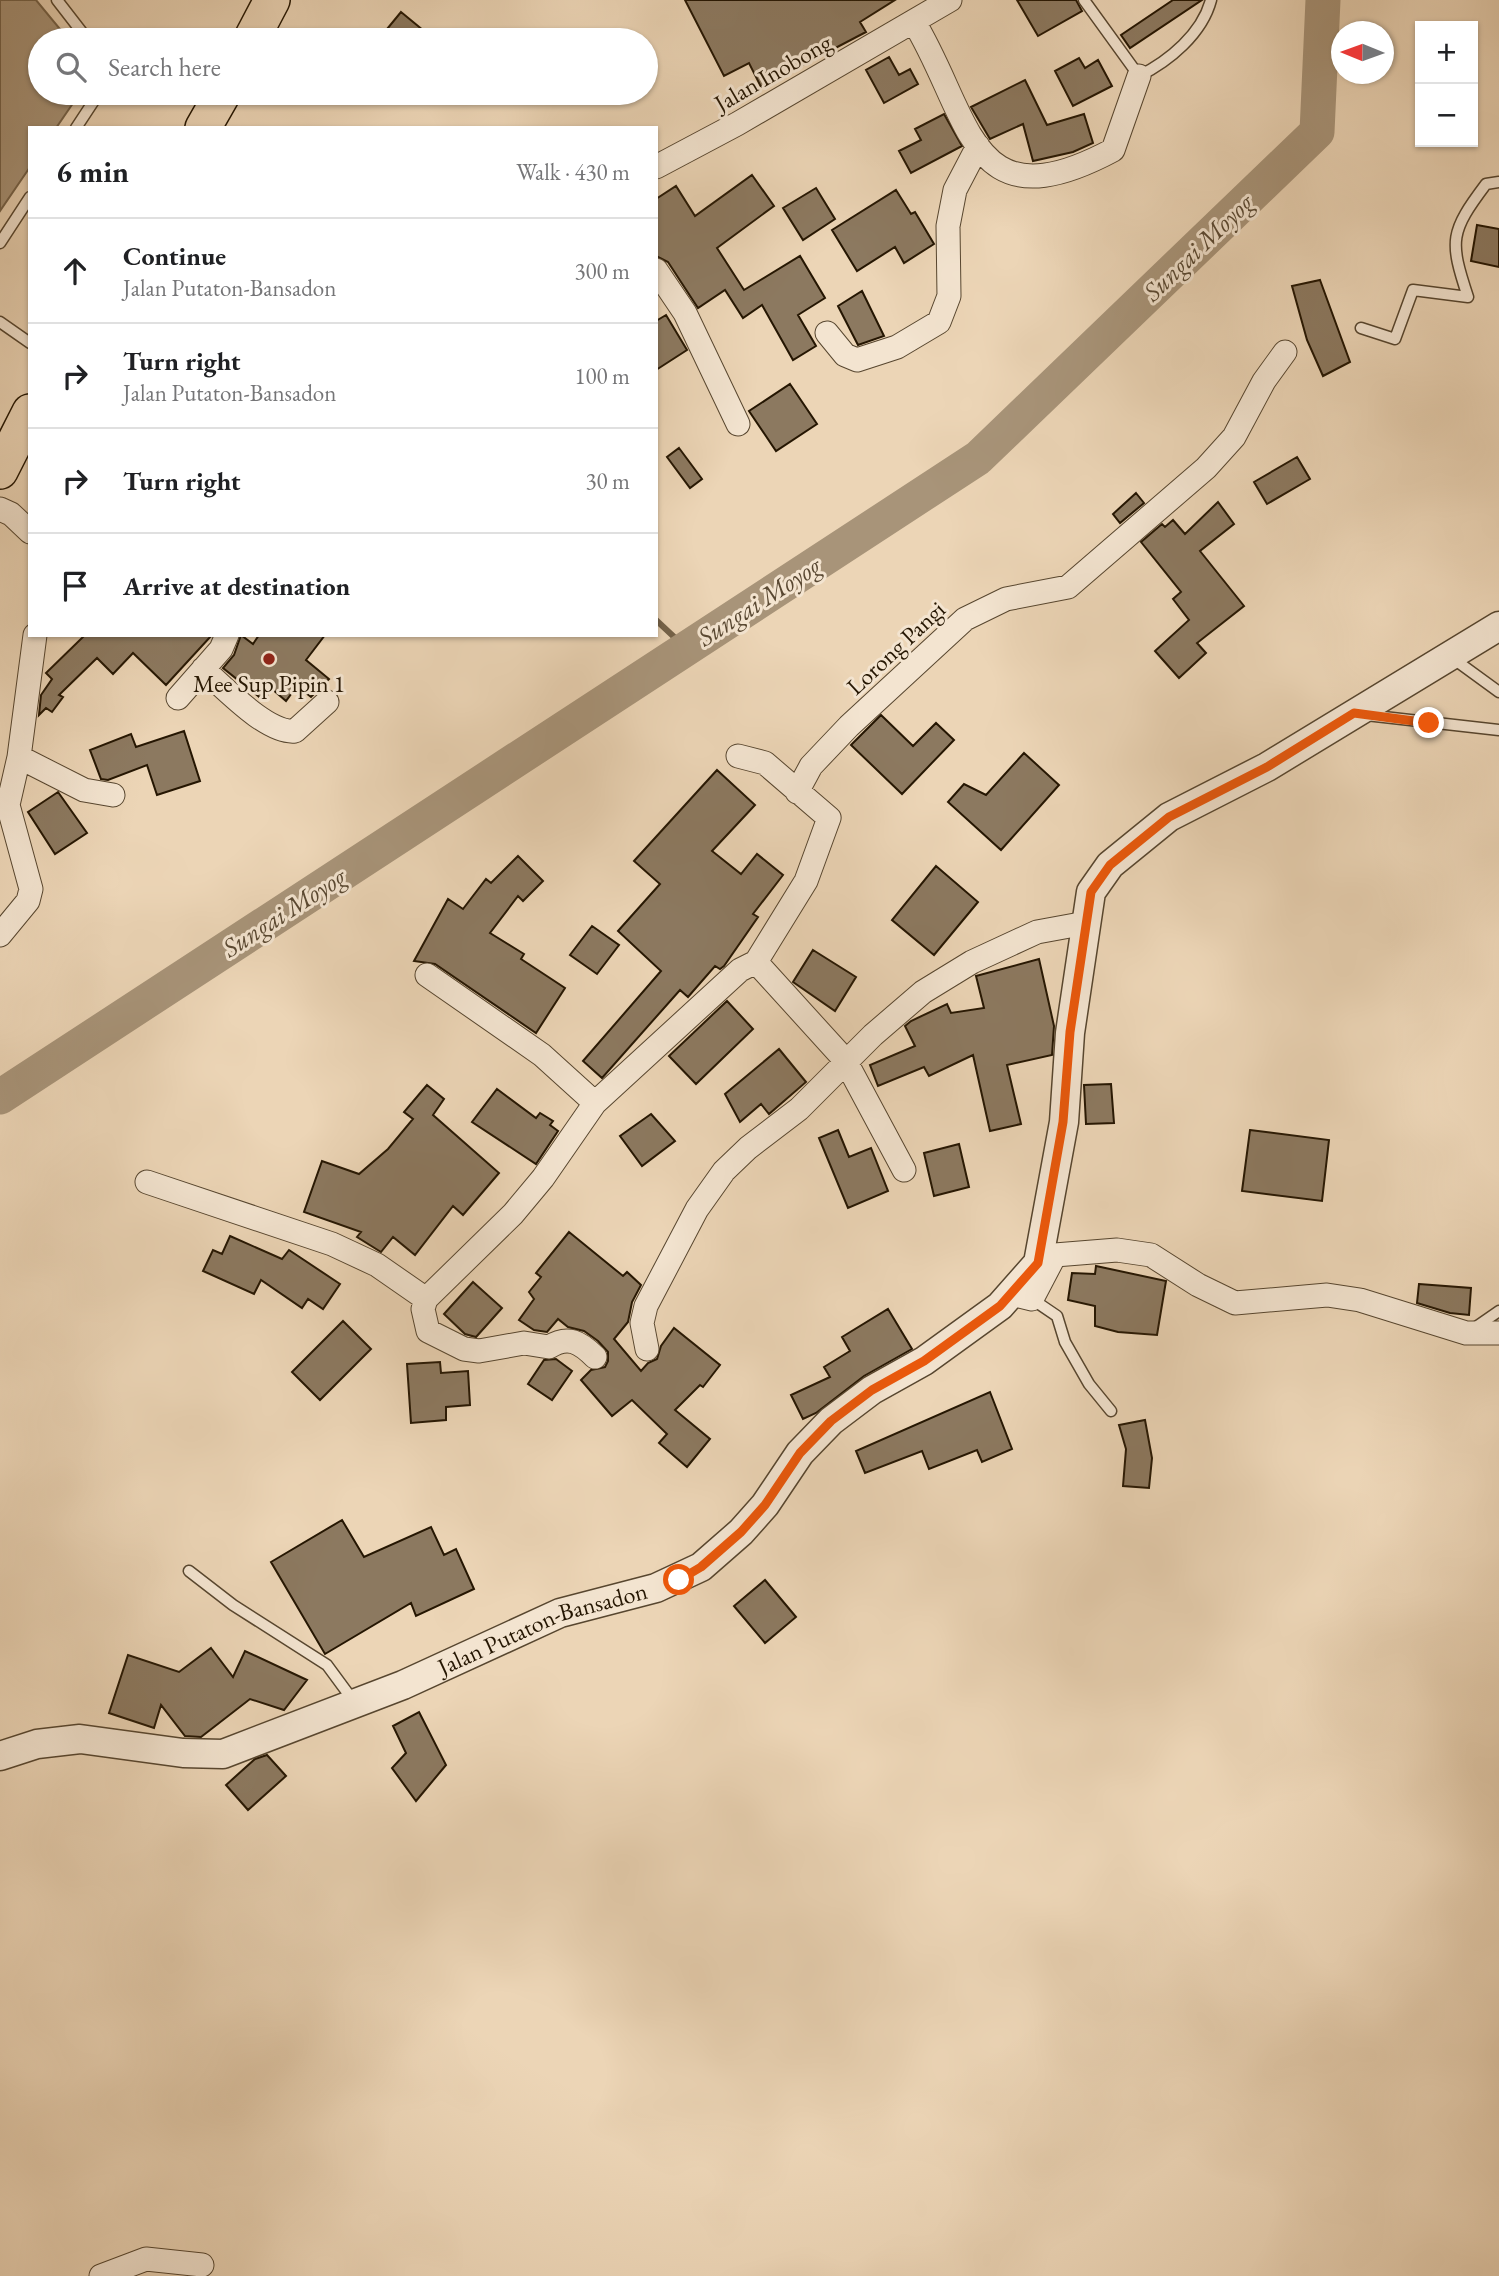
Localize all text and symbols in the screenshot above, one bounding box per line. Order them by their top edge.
north arrow [1331,21,1394,84]
map controls [1415,21,1478,147]
button: + [1415,21,1478,84]
street label: Jalan Inobong [707,26,838,120]
search box [28,28,658,105]
icon: search [52,48,90,86]
text: Search here [108,50,221,84]
button: − [1415,84,1478,147]
text: 6 min [56,152,129,191]
text: Walk · 430 m [516,157,630,187]
water label: Sungai Moyog [1135,185,1261,309]
text: Continue [123,239,226,273]
icon: ahead [56,252,94,290]
text: 300 m [574,256,630,286]
text: Jalan Putaton-Bansadon [123,273,336,303]
text: Turn right [123,344,241,378]
icon: right [56,357,94,395]
text: 100 m [574,361,630,391]
text: Jalan Putaton-Bansadon [123,378,336,408]
icon: right [56,462,94,500]
text: Turn right [123,464,241,498]
text: 30 m [585,466,630,496]
water label: Sungai Moyog [690,548,828,654]
icon: arrive [56,567,94,605]
text: Arrive at destination [123,569,350,603]
street label: Lorong Pangi [840,594,952,701]
marker: Mee Sup Pipin 1 [261,651,277,667]
place label: Mee Sup Pipin 1 [193,668,345,699]
route end [1413,707,1444,738]
water label: Sungai Moyog [215,859,353,965]
route start [663,1564,694,1595]
street label: Jalan Putaton-Bansadon [431,1575,651,1683]

